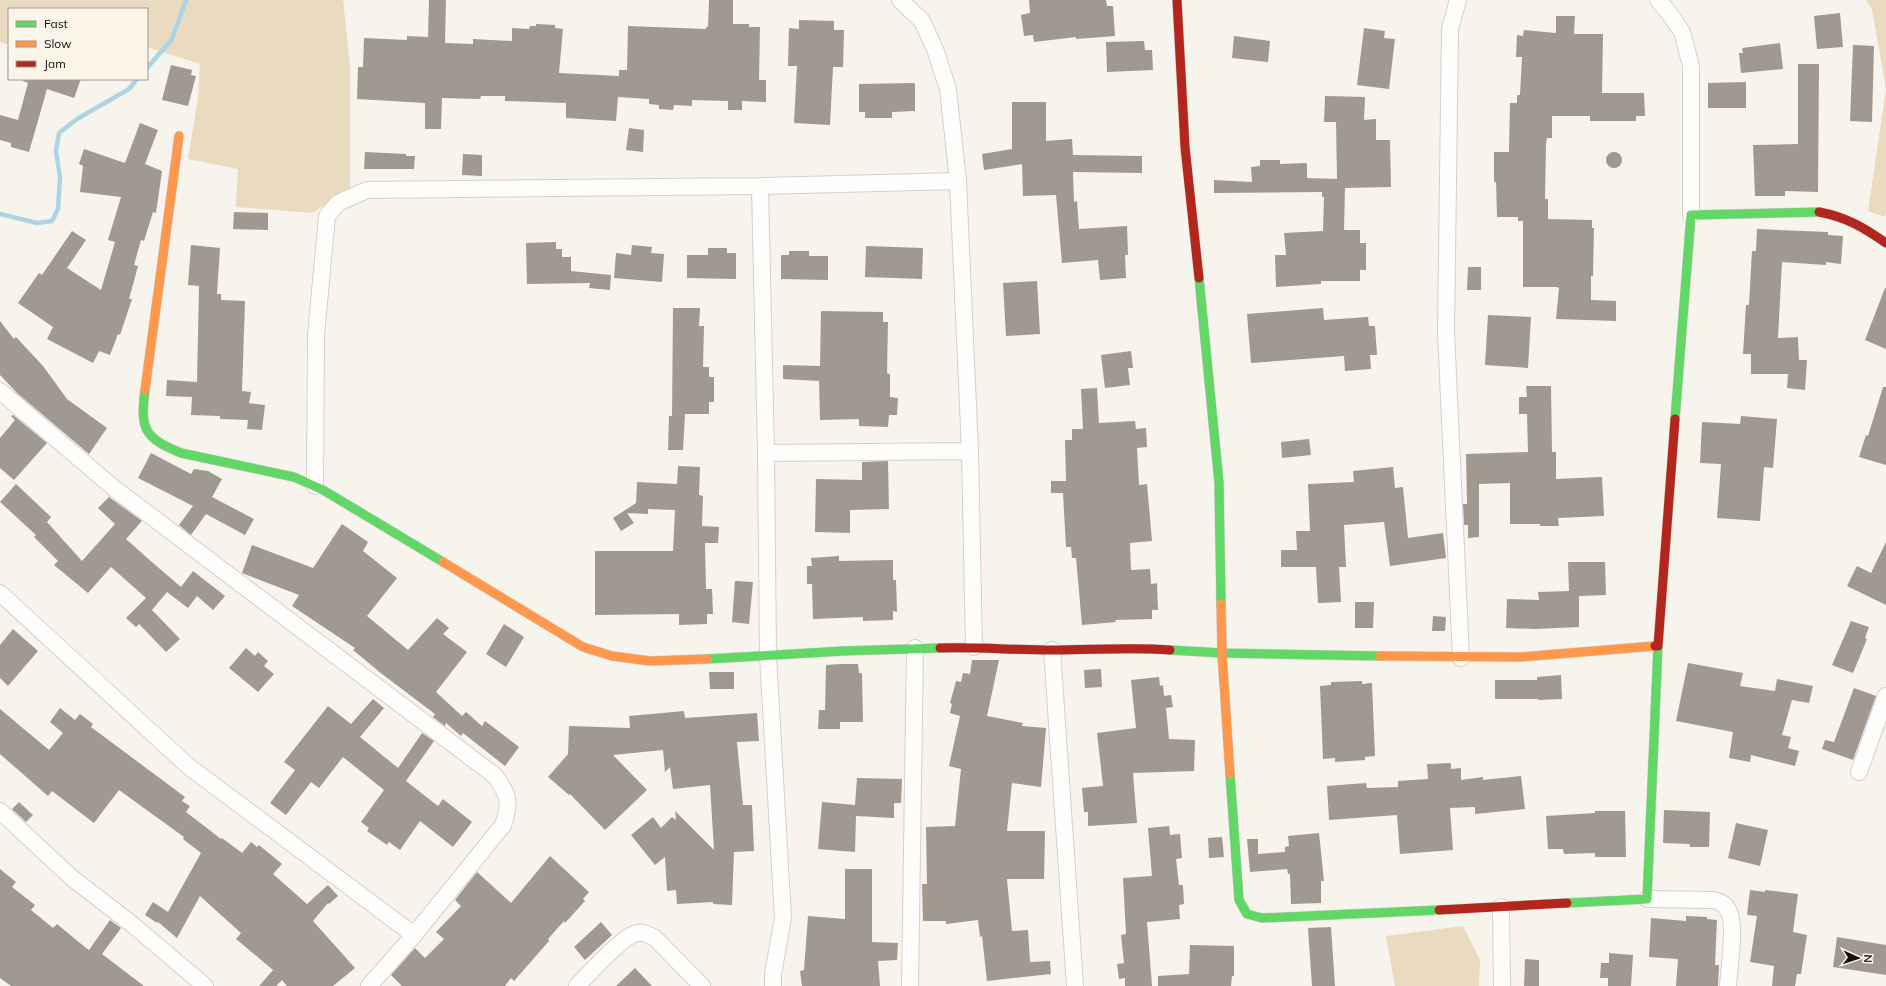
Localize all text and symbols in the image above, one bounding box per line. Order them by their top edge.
legend [8,8,148,80]
text: Fast [44,16,68,31]
text: Slow [44,36,72,51]
text: Jam [44,56,66,71]
north arrow [1838,938,1878,978]
text: N [1861,954,1875,963]

